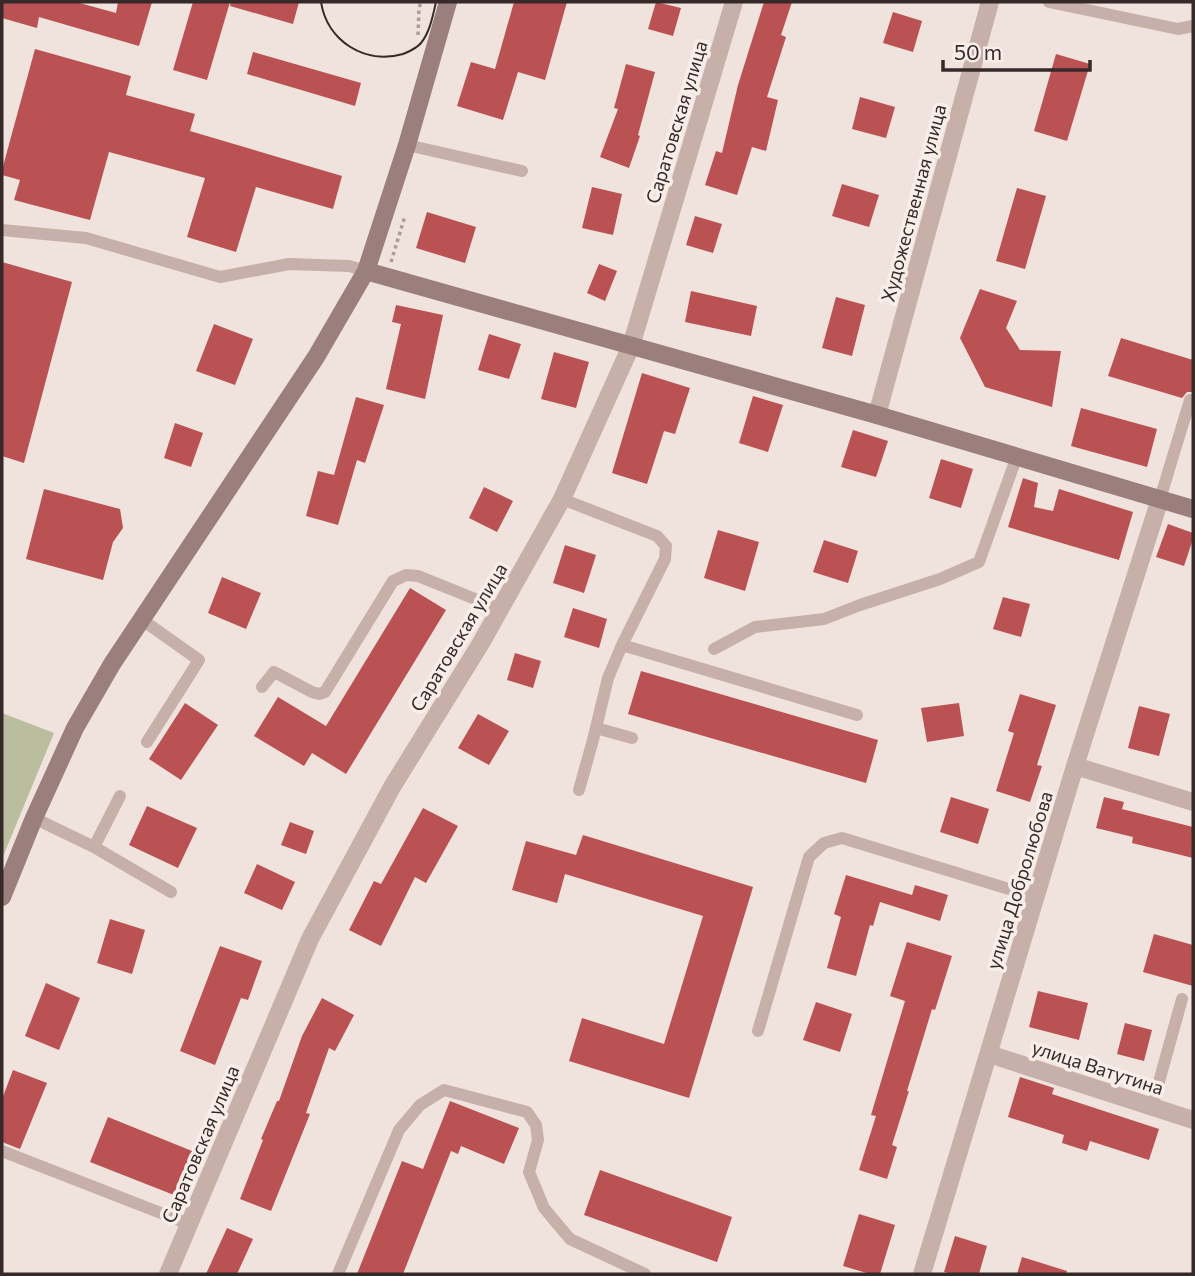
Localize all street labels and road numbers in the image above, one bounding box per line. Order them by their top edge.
street label: Саратовская улица [640,38,712,206]
street label: Художественная улица [876,102,950,304]
street label: Саратовская улица [405,559,511,715]
street label: улица Добролюбова [981,788,1057,972]
street label: улица Ватутина [1029,1035,1167,1099]
street label: Саратовская улица [156,1062,244,1226]

